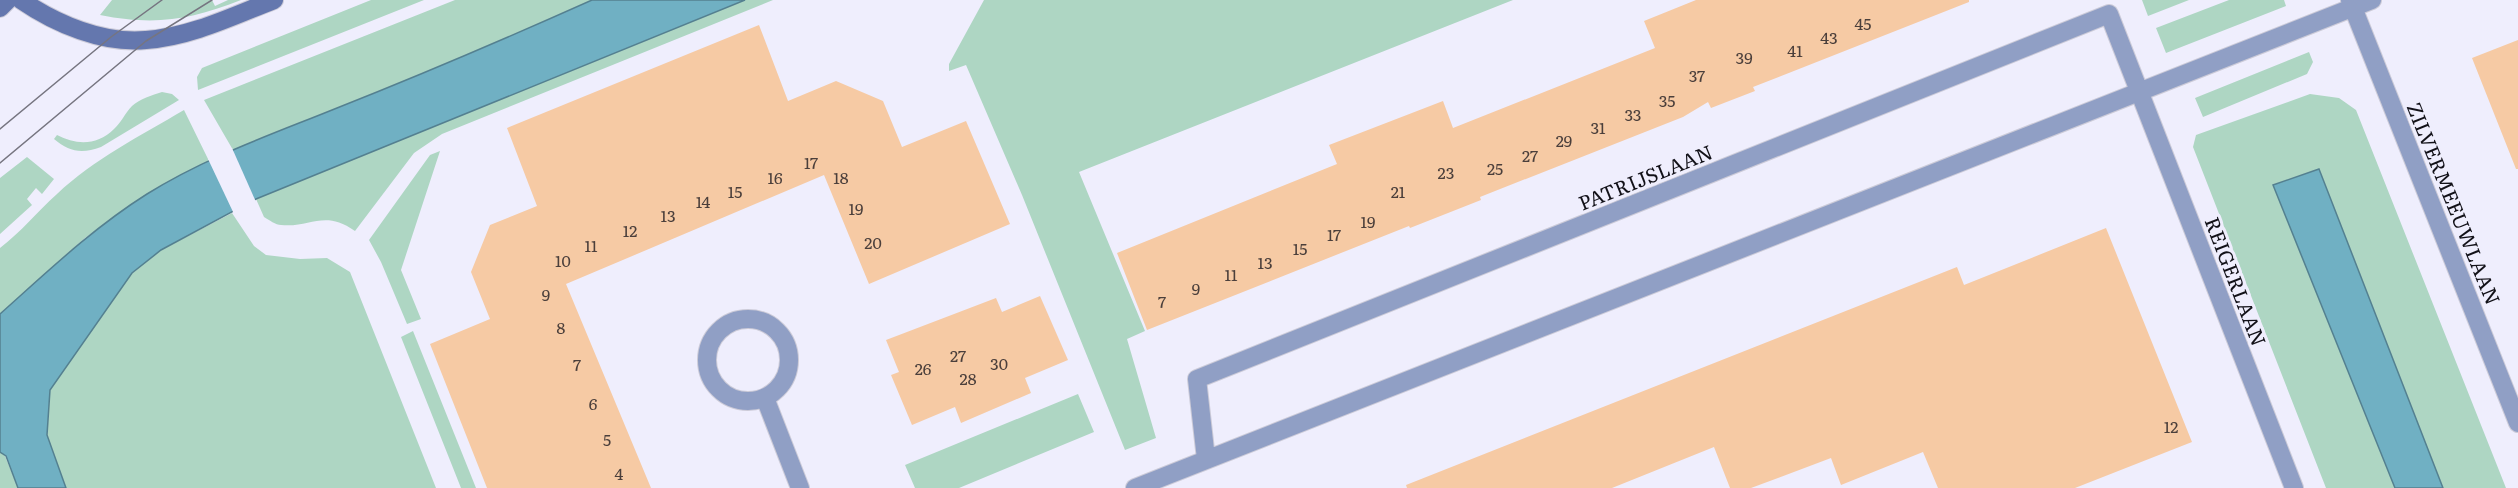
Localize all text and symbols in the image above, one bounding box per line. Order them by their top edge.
house number: 45 [1855,11,1871,35]
house number: 43 [1820,25,1838,49]
house number: 41 [1787,38,1803,62]
house number: 39 [1735,45,1753,69]
house number: 37 [1689,63,1705,87]
house number: 35 [1659,88,1675,112]
street label: ZILVERMEEUWLAAN [2401,97,2509,309]
house number: 33 [1625,102,1641,126]
house number: 31 [1590,115,1606,139]
house number: 29 [1556,128,1572,152]
street label: PATRIJSLAAN [1573,135,1717,217]
house number: 27 [1522,143,1538,167]
house number: 17 [804,150,818,174]
house number: 25 [1487,156,1503,180]
house number: 23 [1438,160,1454,184]
house number: 16 [767,165,783,189]
house number: 18 [833,165,849,189]
house number: 15 [728,179,742,203]
house number: 21 [1391,179,1406,203]
house number: 14 [696,189,711,213]
house number: 19 [849,196,863,220]
house number: 13 [660,203,676,227]
house number: 19 [1361,209,1375,233]
street label: REIGERLAAN [2199,212,2275,350]
house number: 12 [623,218,637,242]
house number: 17 [1327,222,1341,246]
house number: 20 [864,230,882,254]
house number: 11 [584,233,598,257]
house number: 15 [1293,236,1307,260]
house number: 10 [555,248,571,272]
house number: 13 [1257,250,1273,274]
house number: 11 [1224,262,1238,286]
house number: 9 [1192,276,1200,300]
house number: 9 [542,282,550,306]
house number: 7 [1158,289,1166,313]
house number: 8 [557,315,566,339]
house number: 27 [950,343,966,367]
house number: 30 [990,351,1008,375]
house number: 7 [573,352,581,376]
house number: 26 [915,356,932,380]
house number: 28 [960,366,977,390]
house number: 6 [589,391,598,415]
house number: 12 [2164,414,2178,438]
house number: 5 [603,427,611,451]
house number: 4 [615,461,624,485]

